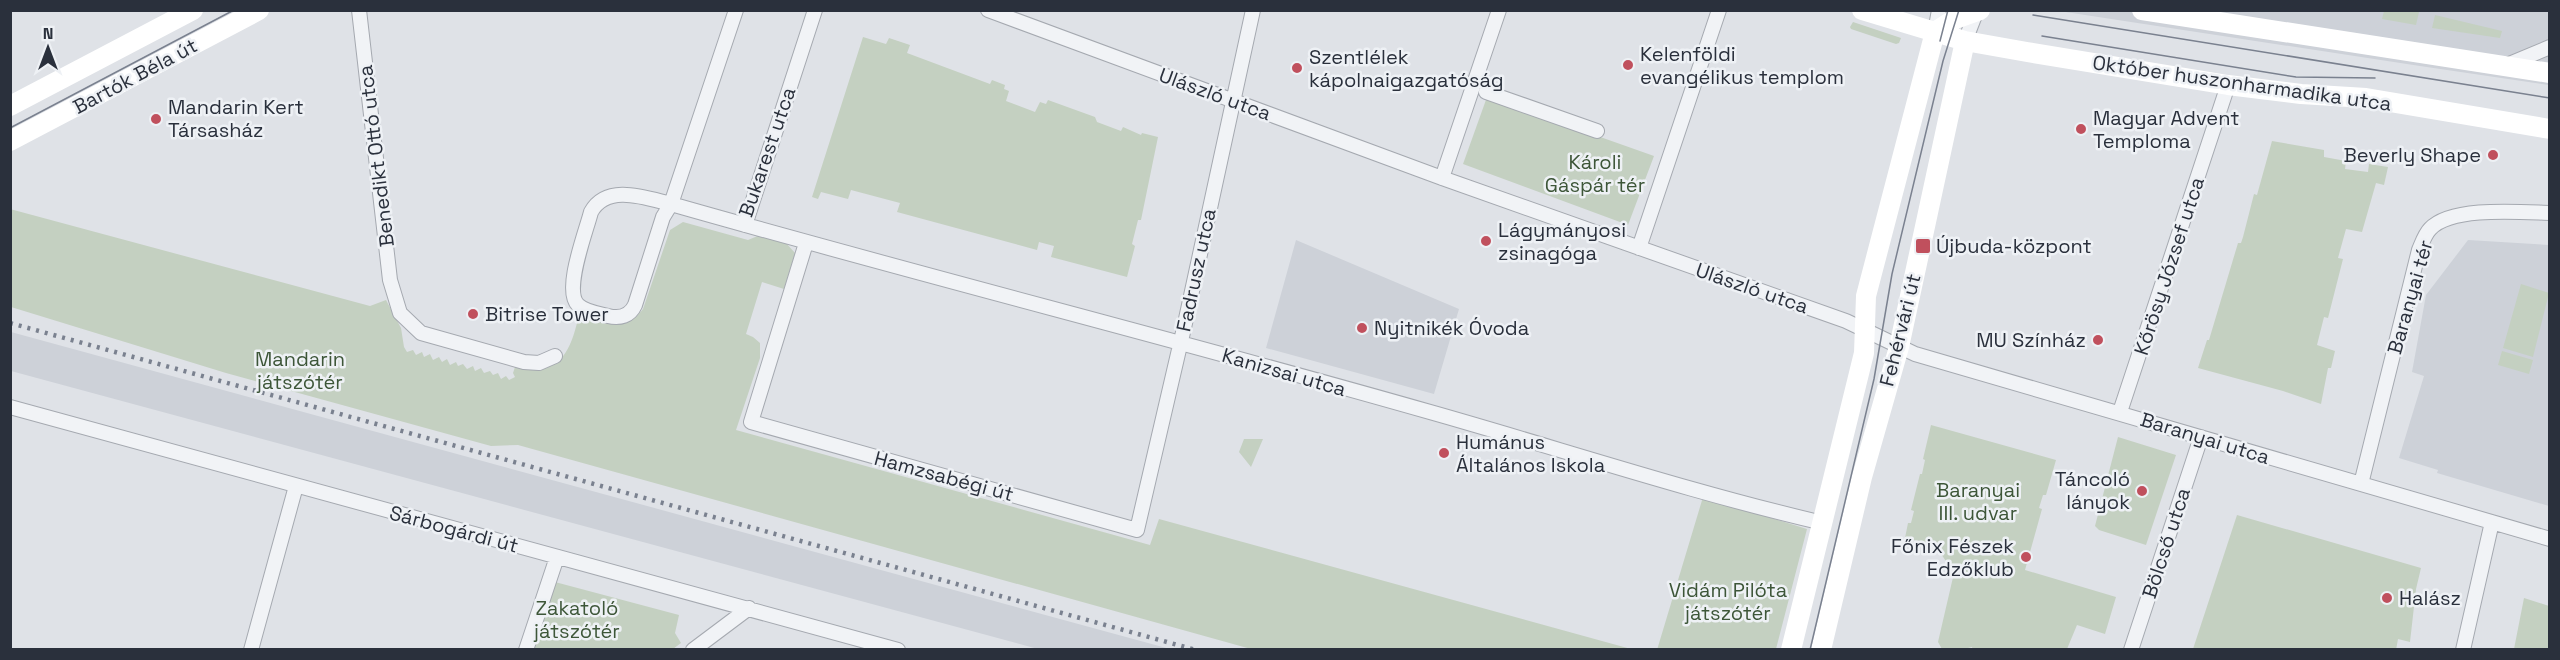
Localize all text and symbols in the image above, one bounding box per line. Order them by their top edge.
north arrow [18,18,78,78]
text: N [43,23,53,44]
street label: Bartók Béla út [68,32,202,120]
place label: Kelenföldi evangélikus templom [1640,41,1844,90]
place label: Szentlélek kápolnaigazgatóság [1309,44,1504,93]
street label: Október huszonharmadika utca [2091,49,2393,117]
marker: Kelenföldi evangélikus templom [1621,58,1635,72]
marker: Szentlélek kápolnaigazgatóság [1290,61,1304,75]
street label: Ulászló utca [1155,62,1275,126]
street label: Benedikt Ottó utca [352,64,400,248]
street label: Bukarest utca [733,84,801,220]
place label: Mandarin Kert Társasház [168,94,304,143]
place label: Magyar Advent Temploma [2093,105,2239,154]
marker: Mandarin Kert Társasház [149,112,163,126]
marker: Magyar Advent Temploma [2074,122,2088,136]
place label: Beverly Shape [2344,142,2481,168]
marker: Beverly Shape [2486,148,2500,162]
park label: Károli Gáspár tér [1545,149,1645,198]
street label: Kőrösy József utca [2128,174,2210,358]
street label: Fadrusz utca [1170,206,1222,334]
place label: Lágymányosi zsinagóga [1498,217,1626,266]
place label: Újbuda-központ [1936,233,2092,259]
marker: Lágymányosi zsinagóga [1479,234,1493,248]
marker: Újbuda-központ [1914,237,1932,255]
street label: Baranyai tér [2381,237,2439,357]
street label: Ulászló utca [1692,257,1812,319]
street label: Fehérvári út [1873,271,1927,389]
place label: Bitrise Tower [485,301,609,327]
marker: Bitrise Tower [466,307,480,321]
place label: Nyitnikék Óvoda [1374,315,1529,341]
marker: Nyitnikék Óvoda [1355,321,1369,335]
place label: MU Színház [1976,327,2086,353]
marker: MU Színház [2091,333,2105,347]
street label: Kanizsai utca [1219,342,1349,402]
park label: Mandarin játszótér [255,346,345,395]
street label: Baranyai utca [2137,406,2273,470]
place label: Humánus Általános Iskola [1456,429,1605,478]
street label: Hamzsabégi út [871,445,1017,507]
marker: Humánus Általános Iskola [1437,446,1451,460]
place label: Táncoló lányok [2055,466,2130,515]
park label: Baranyai III. udvar [1936,477,2020,526]
marker: Táncoló lányok [2135,484,2149,498]
street label: Bölcső utca [2136,484,2196,602]
street label: Sárbogárdi út [387,499,521,559]
place label: Főnix Fészek Edzőklub [1891,533,2014,582]
marker: Főnix Fészek Edzőklub [2019,550,2033,564]
park label: Vidám Pilóta játszótér [1669,577,1787,626]
place label: Halász [2399,585,2461,611]
marker: Halász [2380,591,2394,605]
park label: Zakatoló játszótér [533,595,620,644]

